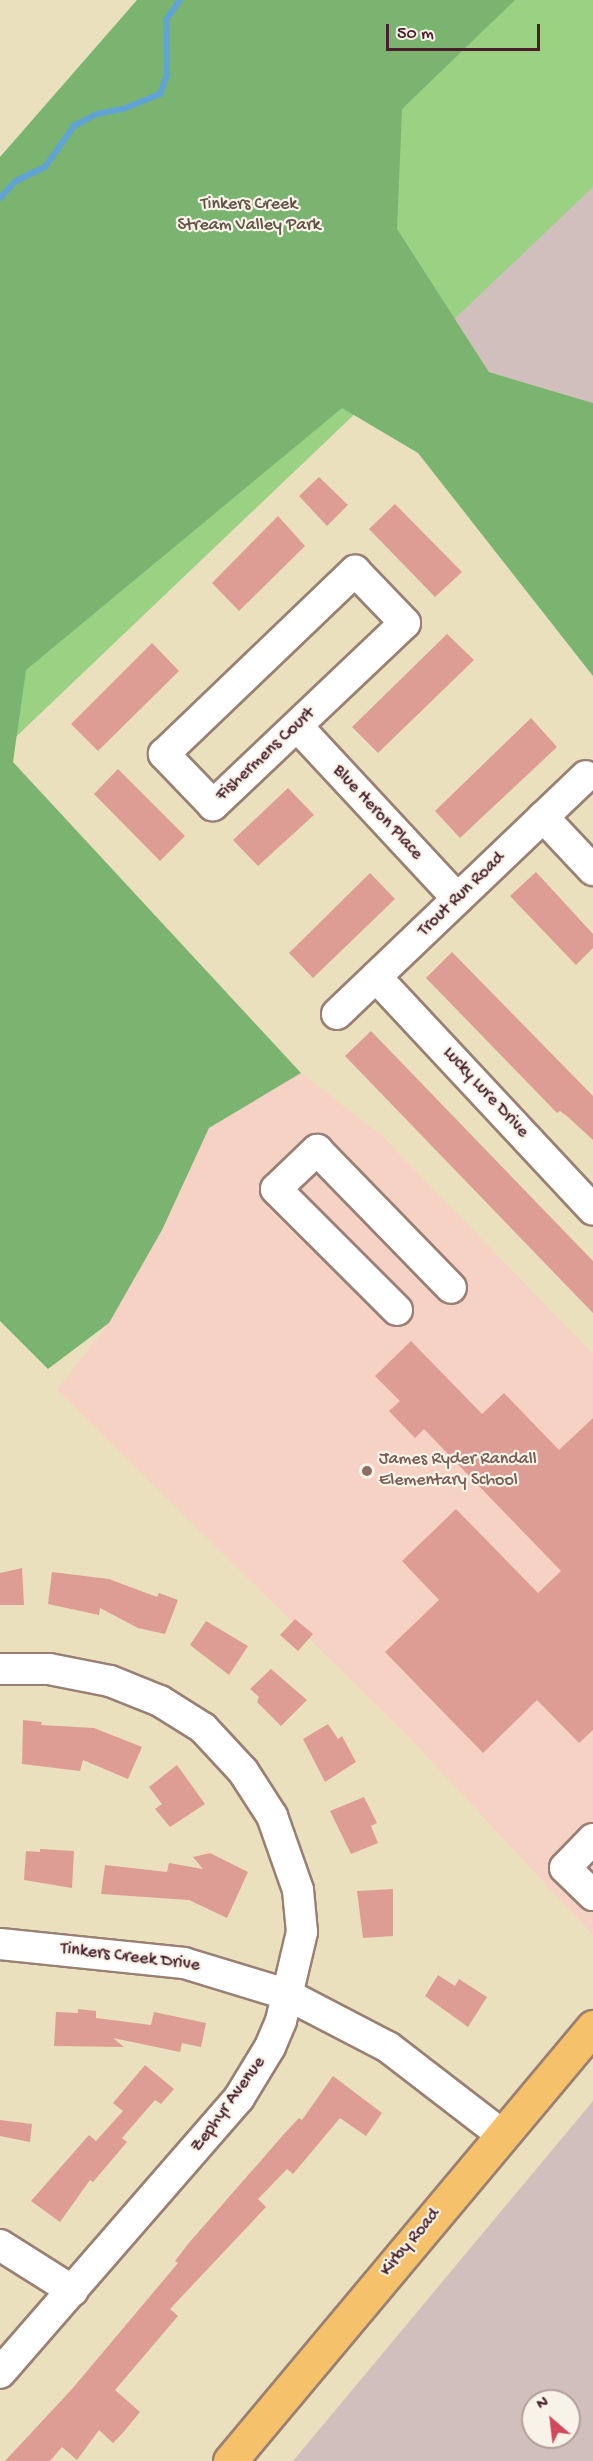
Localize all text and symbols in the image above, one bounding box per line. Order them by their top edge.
scale bar [389,12,544,50]
text: 50 m [397,24,434,45]
park label: Tinkers Creek Stream Valley Park [177,195,321,238]
street label: Fishermens Court [212,704,320,806]
street label: Blue Heron Place [327,761,427,865]
street label: Trout Run Road [414,848,510,942]
street label: Lucky Lure Drive [437,1043,533,1143]
place label: James Ryder Randall Elementary School [379,1450,537,1492]
marker: James Ryder Randall Elementary School [360,1464,374,1478]
street label: Tinkers Creek Drive [59,1939,201,1977]
street label: Zephyr Avenue [187,2053,271,2157]
street label: Kirby Road [376,2205,446,2281]
north arrow [521,2389,581,2449]
text: N [534,2394,552,2415]

